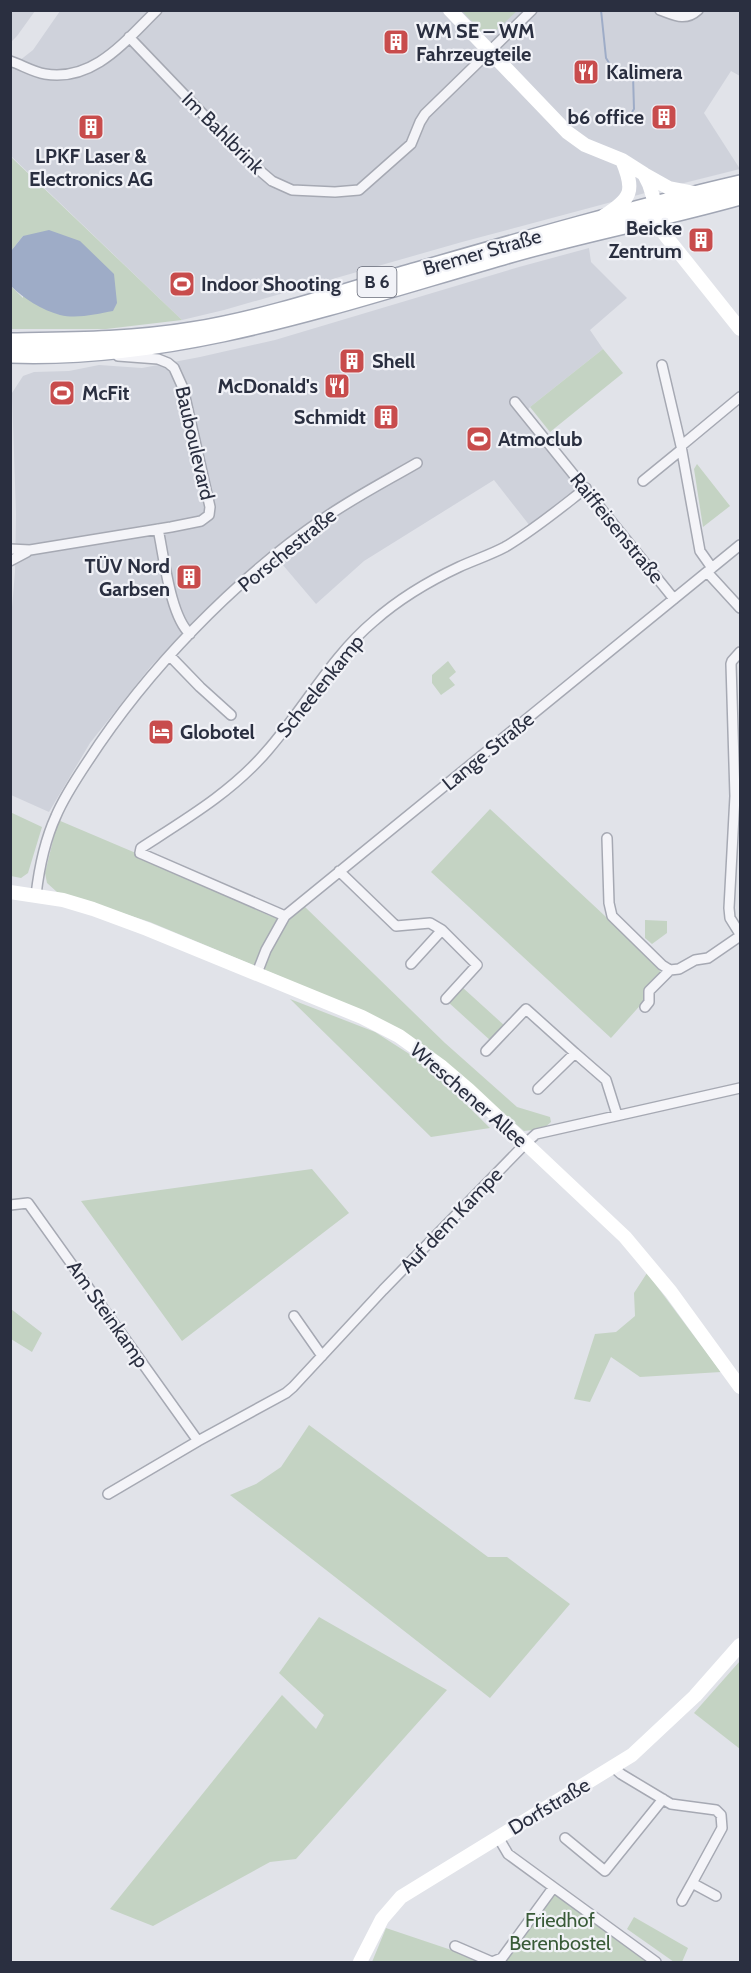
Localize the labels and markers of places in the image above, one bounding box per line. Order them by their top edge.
place label: WM SE – WM Fahrzeugteile [416,19,535,66]
building icon: WM SE – WM Fahrzeugteile [381,27,411,57]
restaurant icon: Kalimera [571,57,601,87]
place label: Kalimera [606,60,683,84]
building icon: b6 office [649,102,679,132]
place label: b6 office [568,105,644,129]
building icon: LPKF Laser & Electronics AG [76,112,106,142]
place label: LPKF Laser & Electronics AG [29,144,153,191]
place label: Beicke Zentrum [608,216,682,263]
building icon: Beicke Zentrum [686,225,716,255]
sports icon: Indoor Shooting [167,269,197,299]
place label: Indoor Shooting [201,272,341,296]
building icon: Shell [337,346,367,376]
place label: Shell [372,349,415,373]
restaurant icon: McDonald's [322,371,352,401]
place label: McDonald's [217,374,318,398]
sports icon: McFit [47,378,77,408]
place label: McFit [82,381,129,405]
building icon: Schmidt [371,402,401,432]
place label: Schmidt [294,405,366,429]
sports icon: Atmoclub [464,424,494,454]
place label: Atmoclub [498,427,582,451]
place label: TÜV Nord Garbsen [85,554,170,601]
building icon: TÜV Nord Garbsen [174,562,204,592]
hotel icon: Globotel [146,717,176,747]
place label: Globotel [180,720,255,744]

